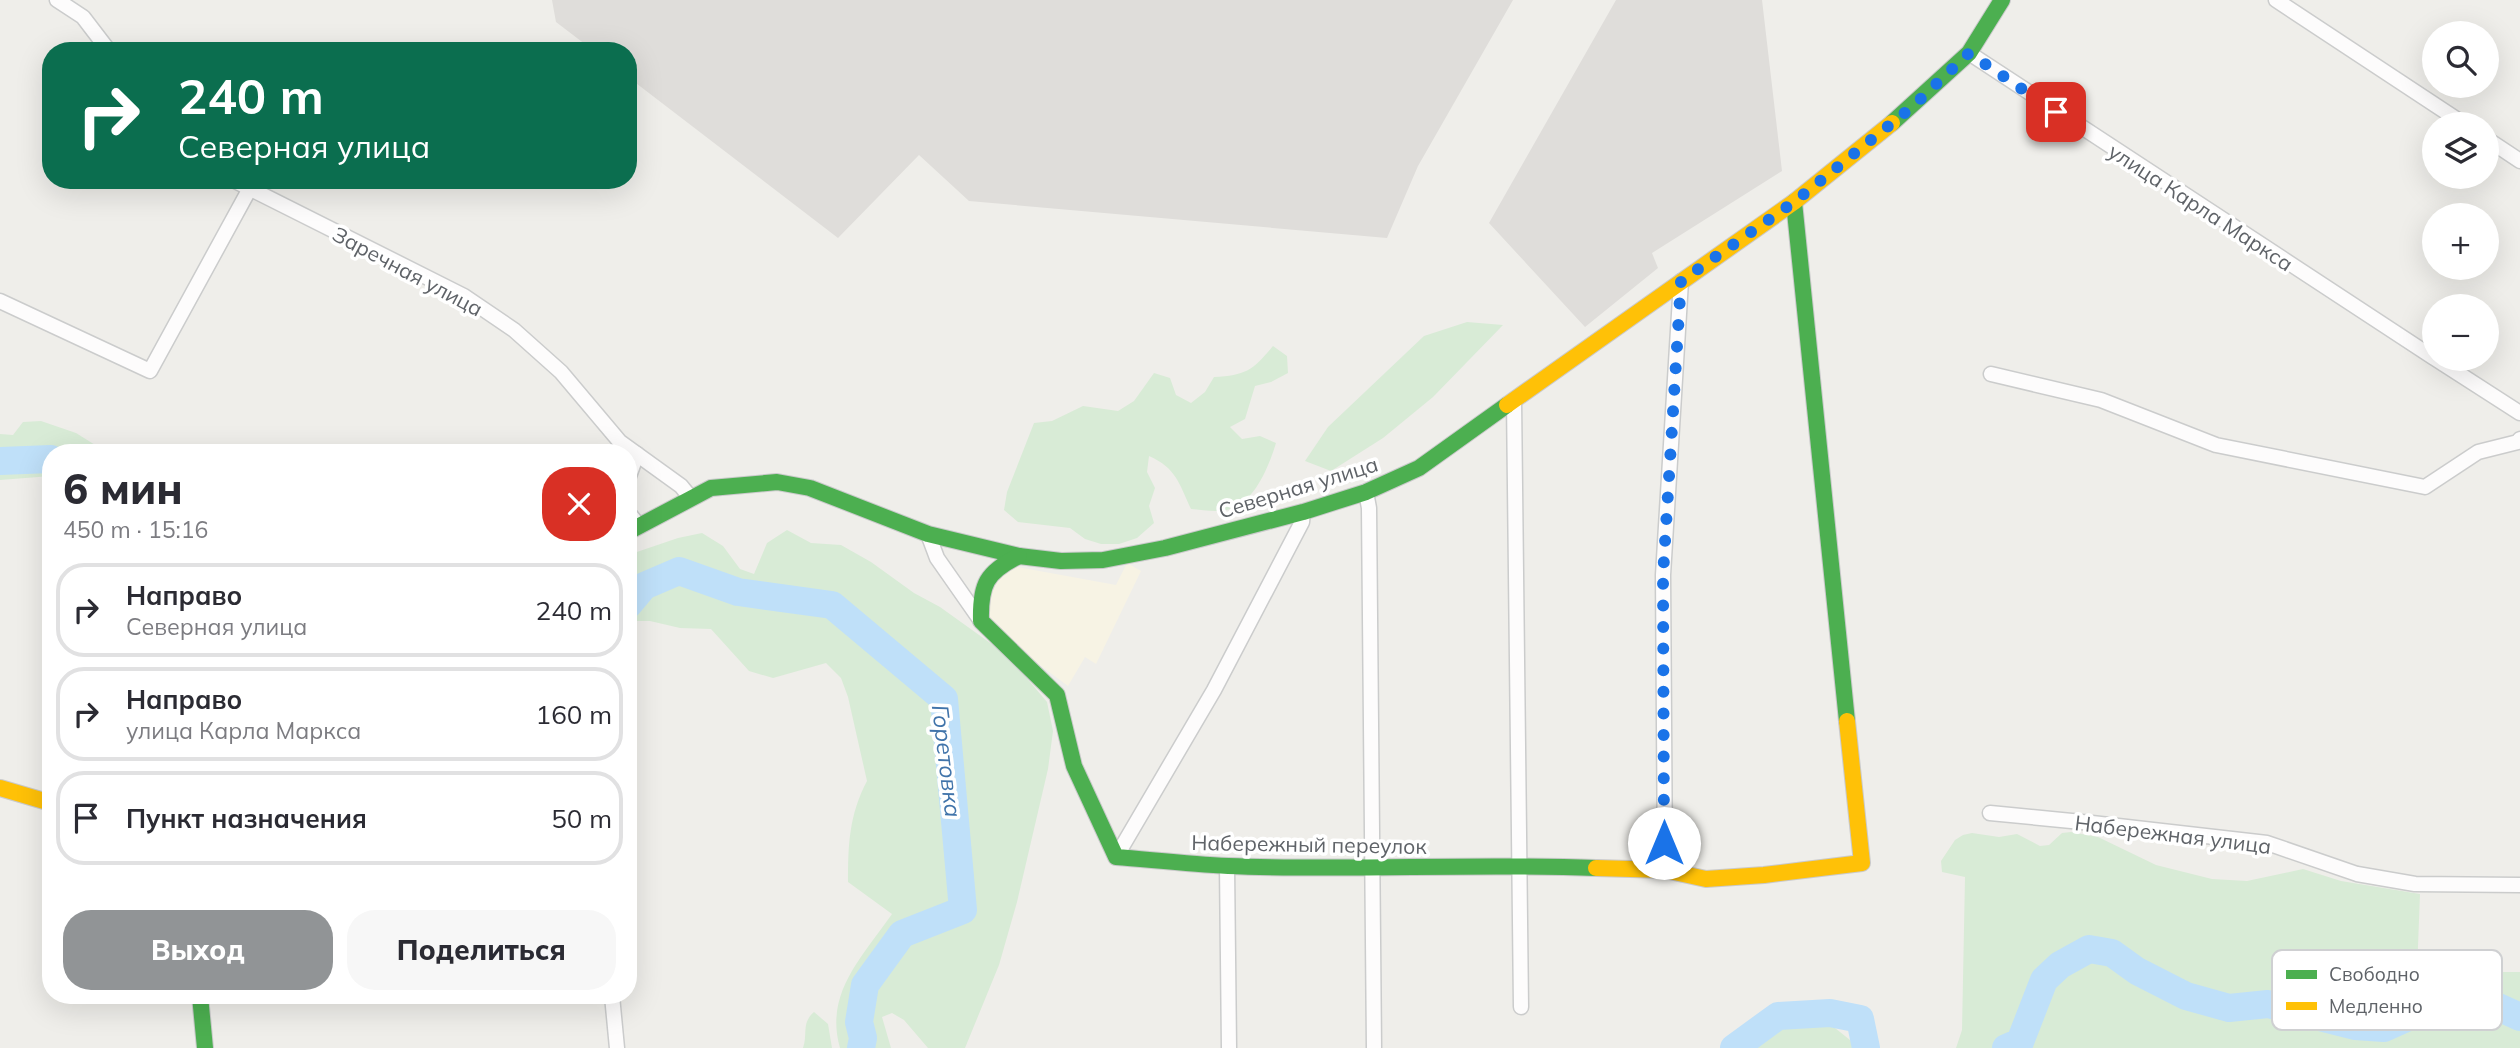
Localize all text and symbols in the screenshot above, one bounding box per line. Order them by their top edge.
map controls [2422,21,2499,371]
button: search [2422,21,2499,98]
text: 240 m [178,65,324,126]
icon: right [63,70,154,161]
pin [2026,82,2086,142]
icon: arrive [2037,93,2075,131]
button: layers [2422,112,2499,189]
text: Северная улица [178,126,430,166]
street label: улица Карла Маркса [2104,138,2298,276]
button: + [2422,203,2499,280]
street label: Заречная улица [328,220,488,322]
button: − [2422,294,2499,371]
street label: Северная улица [1215,450,1381,524]
text: 6 мин [63,462,183,515]
button: close [542,467,616,541]
text: 450 m · 15:16 [63,515,208,544]
text: Направо [126,579,242,612]
icon: right [67,591,105,629]
text: 240 m [536,594,612,627]
text: Северная улица [126,612,307,641]
text: Направо [126,683,242,716]
icon: right [67,695,105,733]
text: 160 m [536,698,612,731]
water label: Горетовка [926,703,968,819]
text: улица Карла Маркса [126,716,361,745]
icon: arrive [67,799,105,837]
text: Пункт назначения [126,802,367,835]
text: 50 m [551,802,612,835]
position arrow [1627,806,1701,880]
street label: Набережная улица [2073,809,2273,859]
street label: Набережный переулок [1191,829,1428,859]
button: Выход [63,910,333,990]
button: Поделиться [347,910,616,990]
legend [2272,950,2502,1030]
text: Свободно [2329,962,2420,986]
text: Медленно [2329,994,2423,1018]

